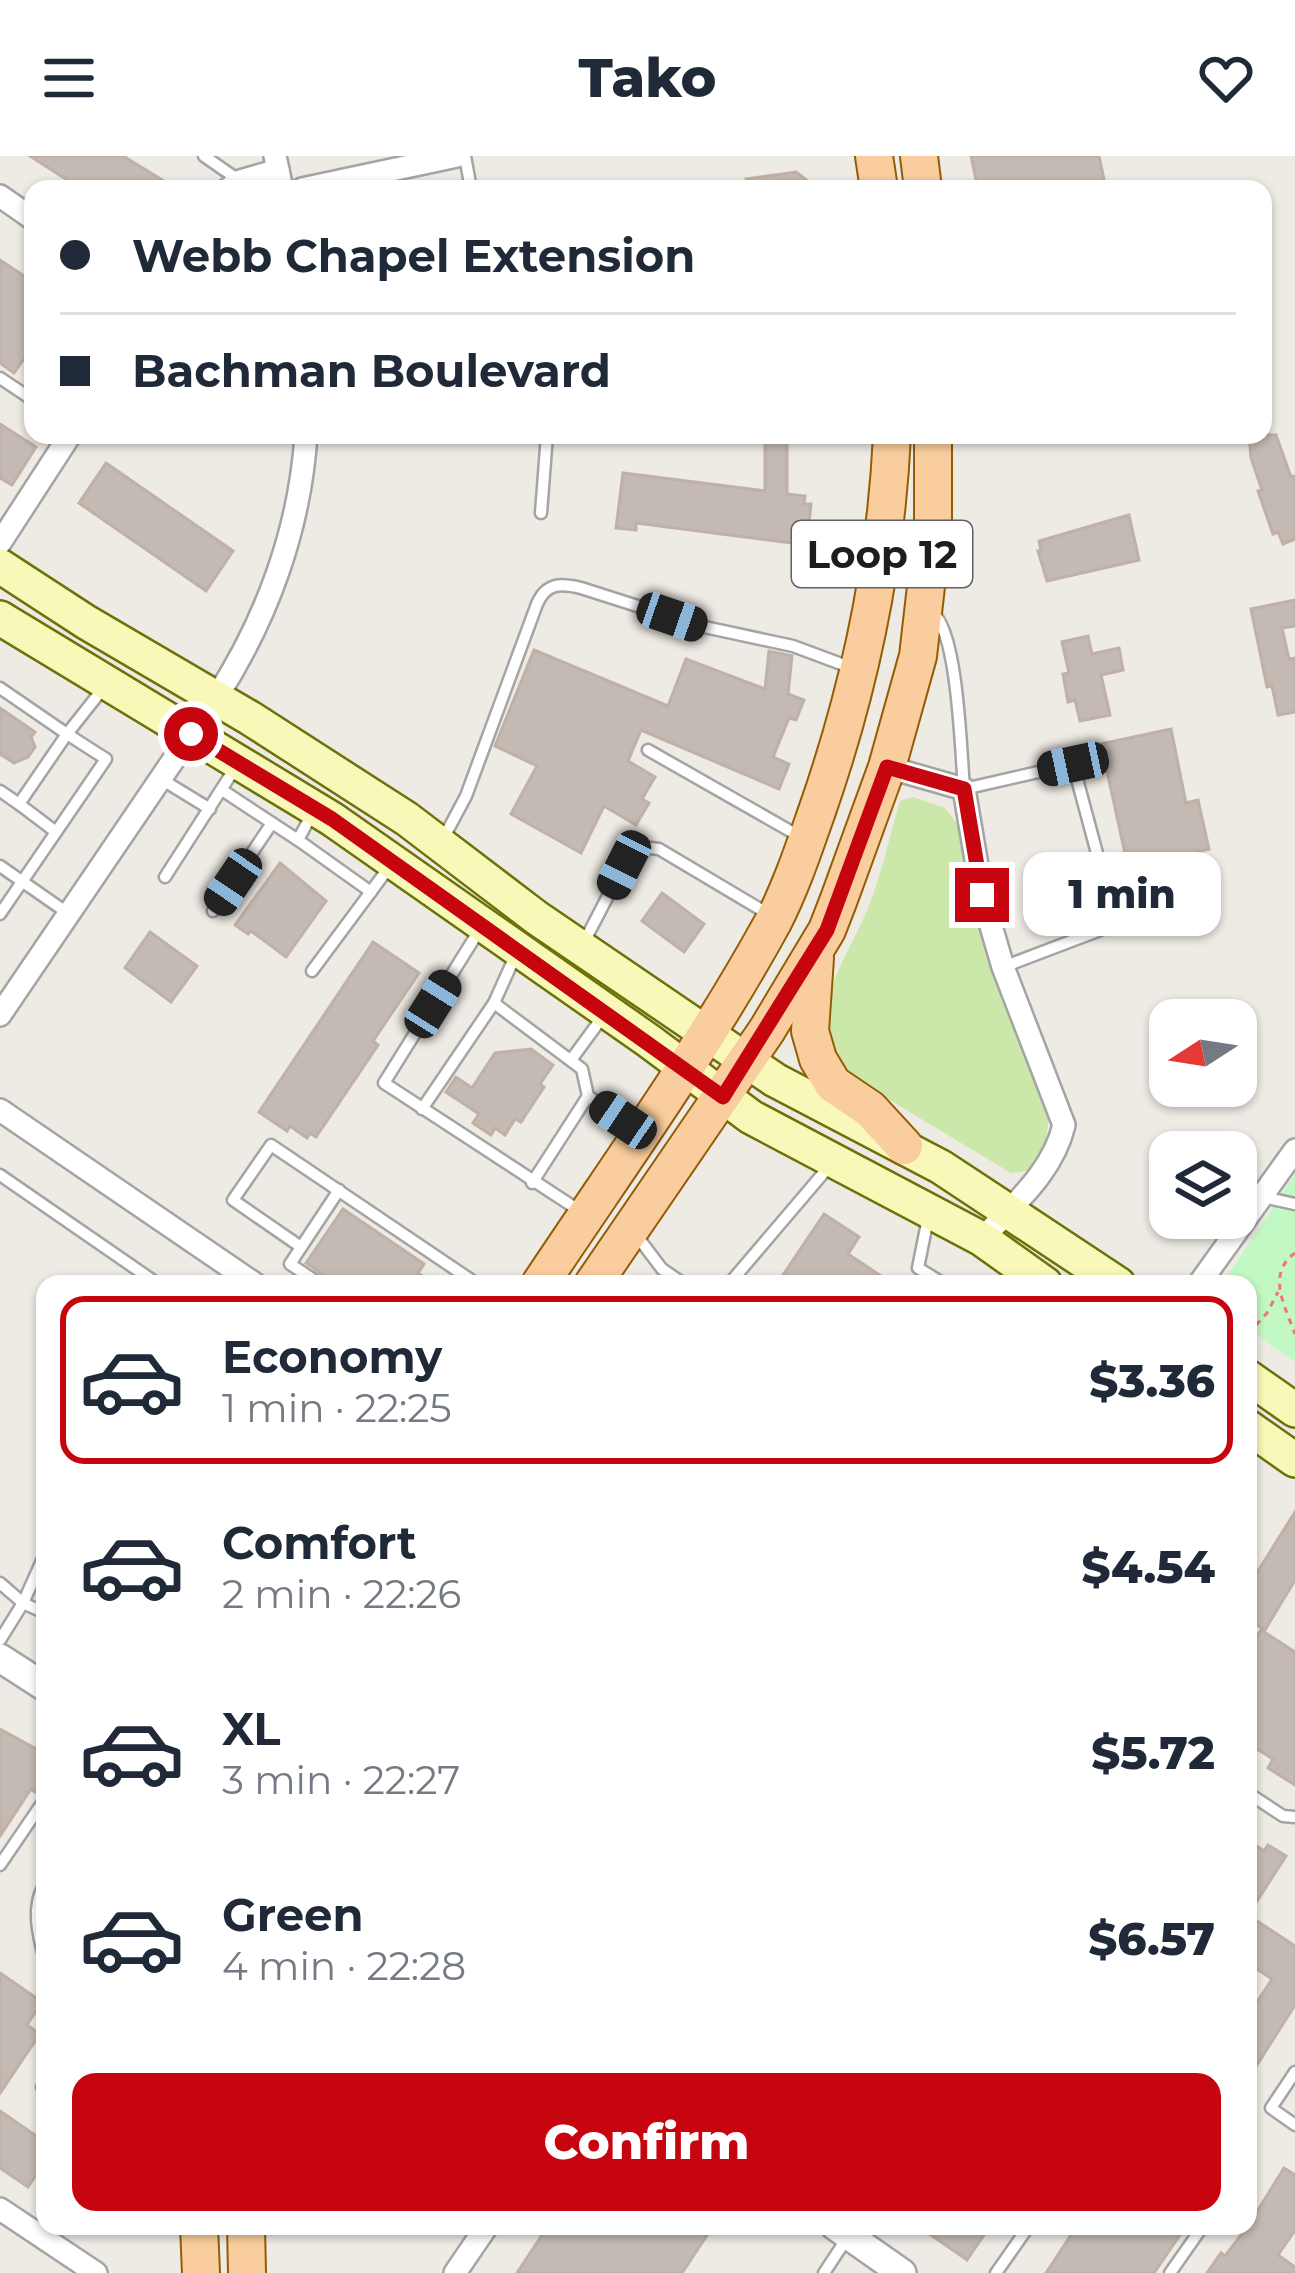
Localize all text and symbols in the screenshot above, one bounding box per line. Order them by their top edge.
icon: menu [36,45,102,111]
text: Tako [578,45,717,111]
icon: heart [1193,45,1259,111]
text: Webb Chapel Extension [132,228,695,283]
text: Bachman Boulevard [132,343,611,398]
road number: Loop 12 [792,521,972,587]
car [632,588,712,646]
route start [164,707,218,761]
car [1034,739,1112,789]
car [592,825,656,905]
car [198,842,268,922]
callout: 1 min [1024,853,1222,937]
route end [955,868,1009,922]
text: 1 min [1068,870,1176,918]
car [399,964,467,1044]
north arrow [1149,999,1257,1107]
map controls [1149,999,1257,1239]
car [583,1085,663,1155]
button: layers [1149,1131,1257,1239]
icon: car [78,1326,186,1434]
text: Economy [222,1329,442,1384]
text: $3.36 [1089,1353,1215,1408]
text: 1 min · 22:25 [222,1384,452,1432]
icon: car [78,1512,186,1620]
text: Comfort [222,1515,417,1570]
text: $4.54 [1081,1539,1215,1594]
text: 2 min · 22:26 [222,1570,461,1618]
icon: car [78,1698,186,1806]
text: XL [222,1701,280,1756]
text: $5.72 [1091,1725,1215,1780]
text: 3 min · 22:27 [222,1756,460,1804]
icon: car [78,1884,186,1992]
text: Green [222,1887,364,1942]
text: $6.57 [1088,1911,1215,1966]
text: 4 min · 22:28 [222,1942,466,1990]
button: Confirm [72,2073,1221,2211]

